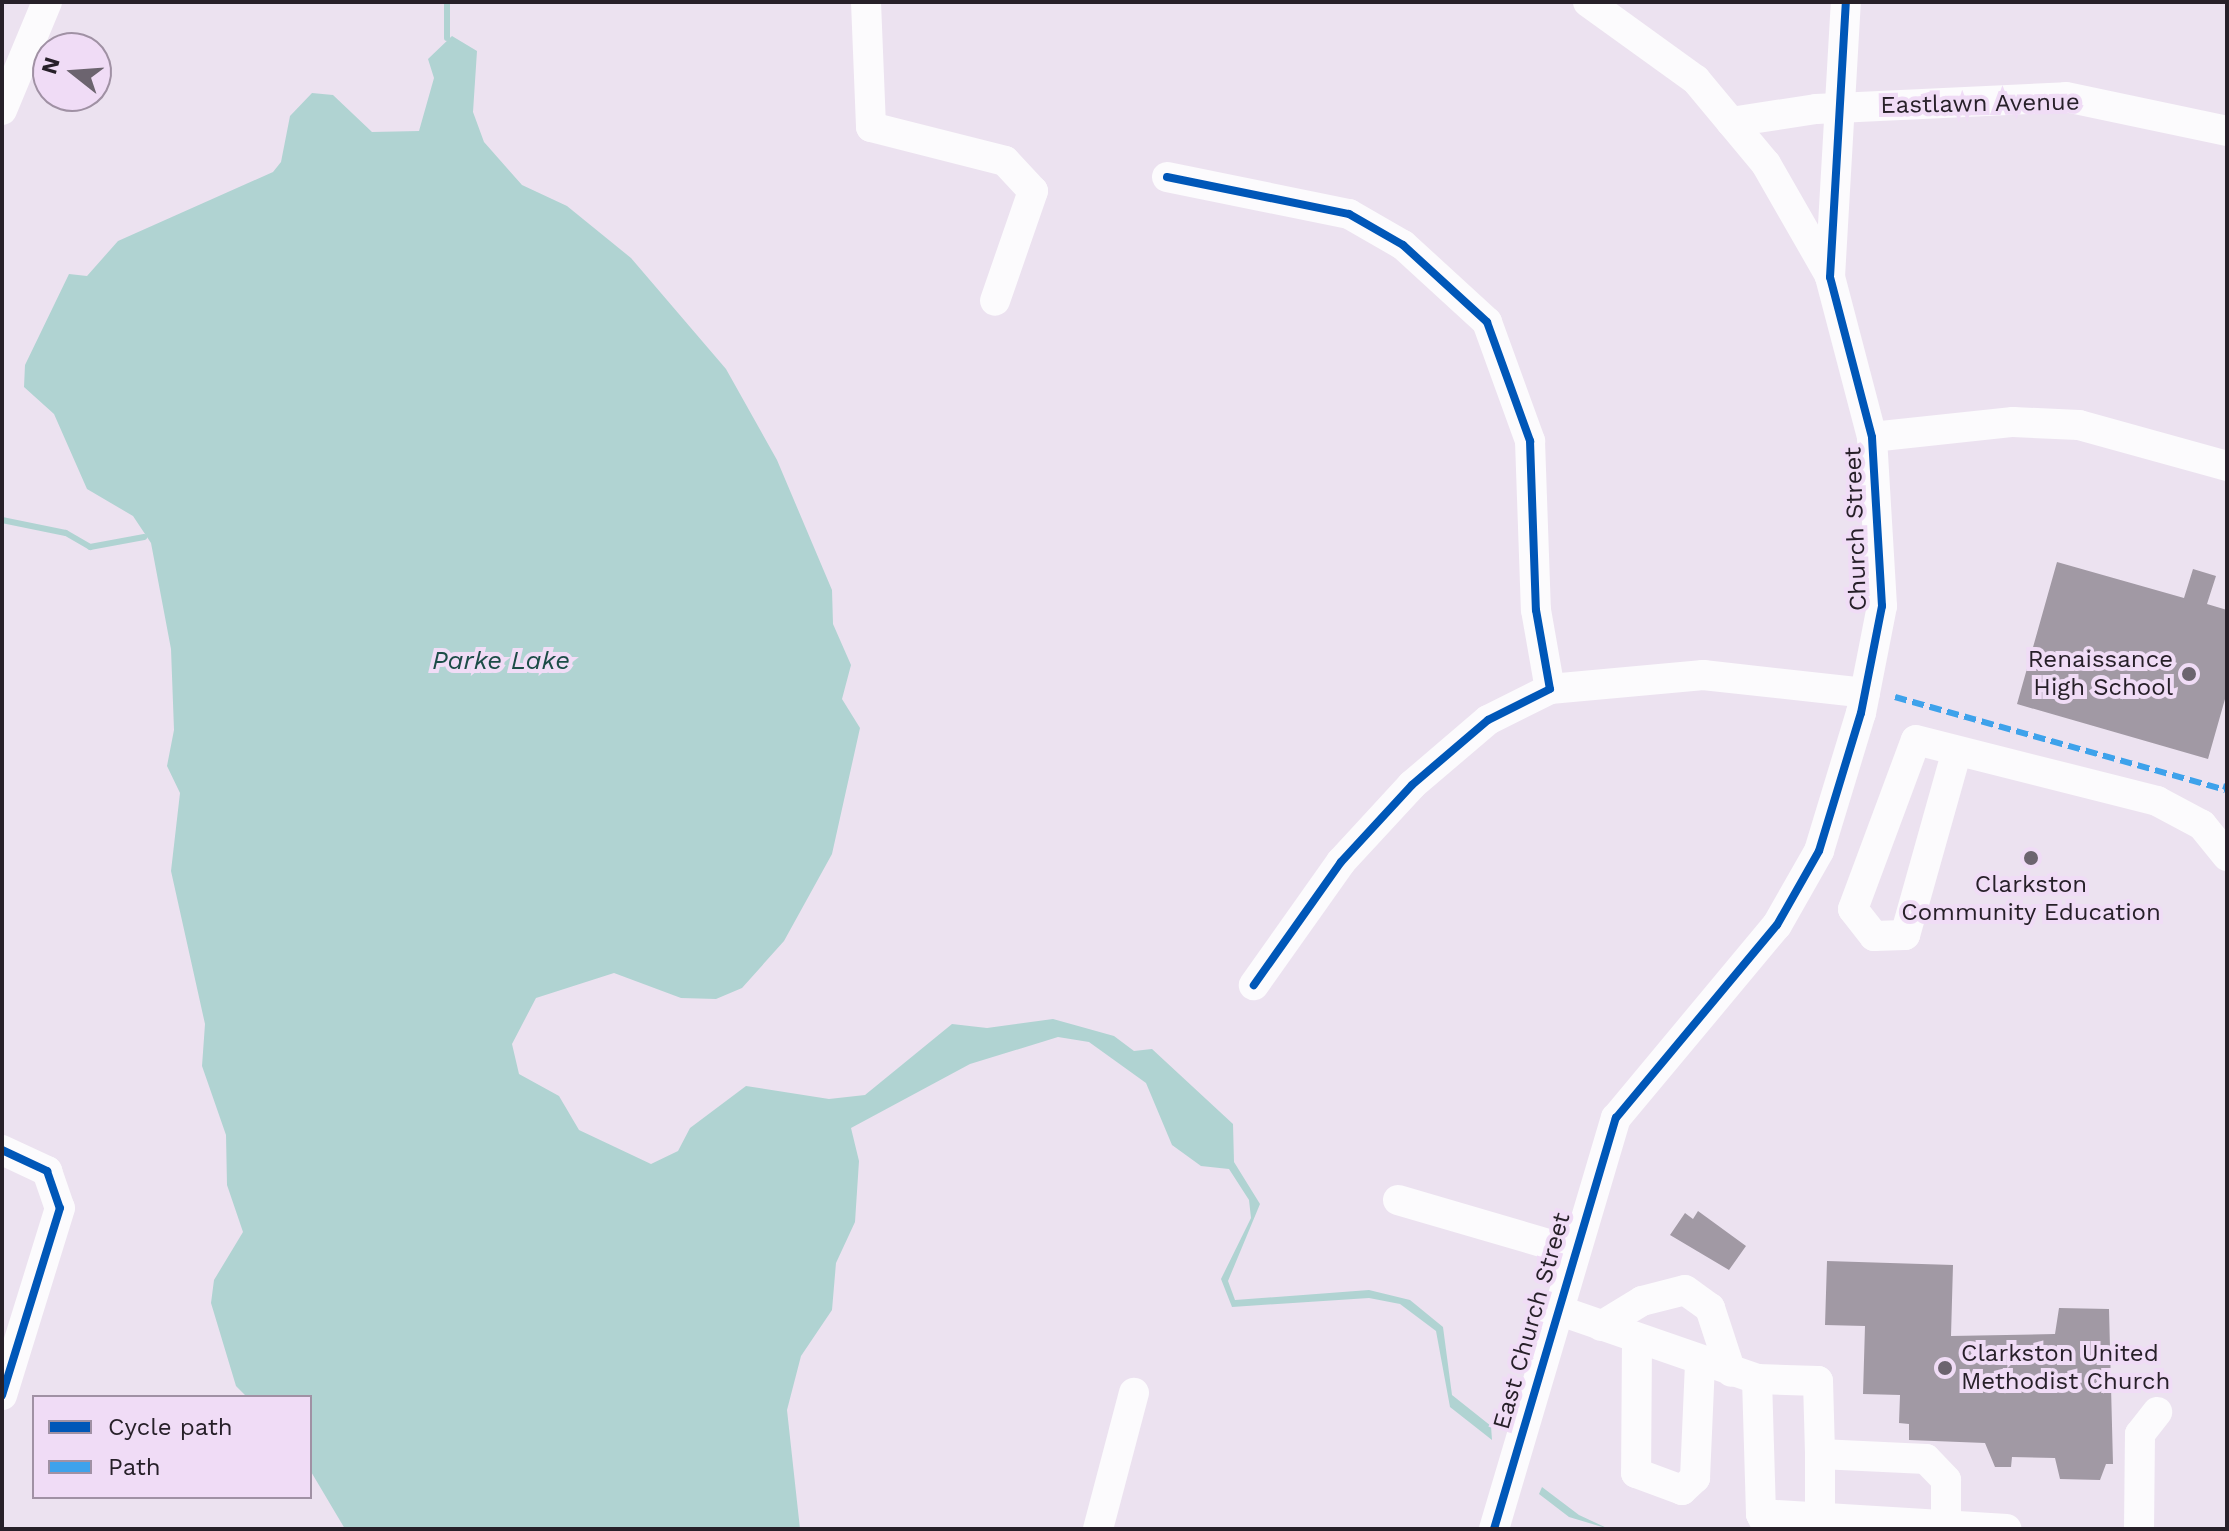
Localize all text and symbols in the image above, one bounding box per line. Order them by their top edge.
north arrow [32,32,112,112]
text: N [36,54,65,77]
street label: Eastlawn Avenue [1880,88,2080,120]
street label: Church Street [1839,446,1873,612]
water label: Parke Lake [432,645,570,677]
place label: Renaissance High School [2028,646,2173,702]
marker: Renaissance High School [2180,665,2198,683]
marker: Clarkston Community Education [2022,849,2040,867]
place label: Clarkston Community Education [1901,871,2161,927]
street label: East Church Street [1487,1209,1577,1433]
place label: Clarkston United Methodist Church [1961,1340,2170,1396]
marker: Clarkston United Methodist Church [1936,1359,1954,1377]
legend [32,1395,312,1499]
text: Cycle path [108,1413,233,1441]
text: Path [108,1453,161,1481]

